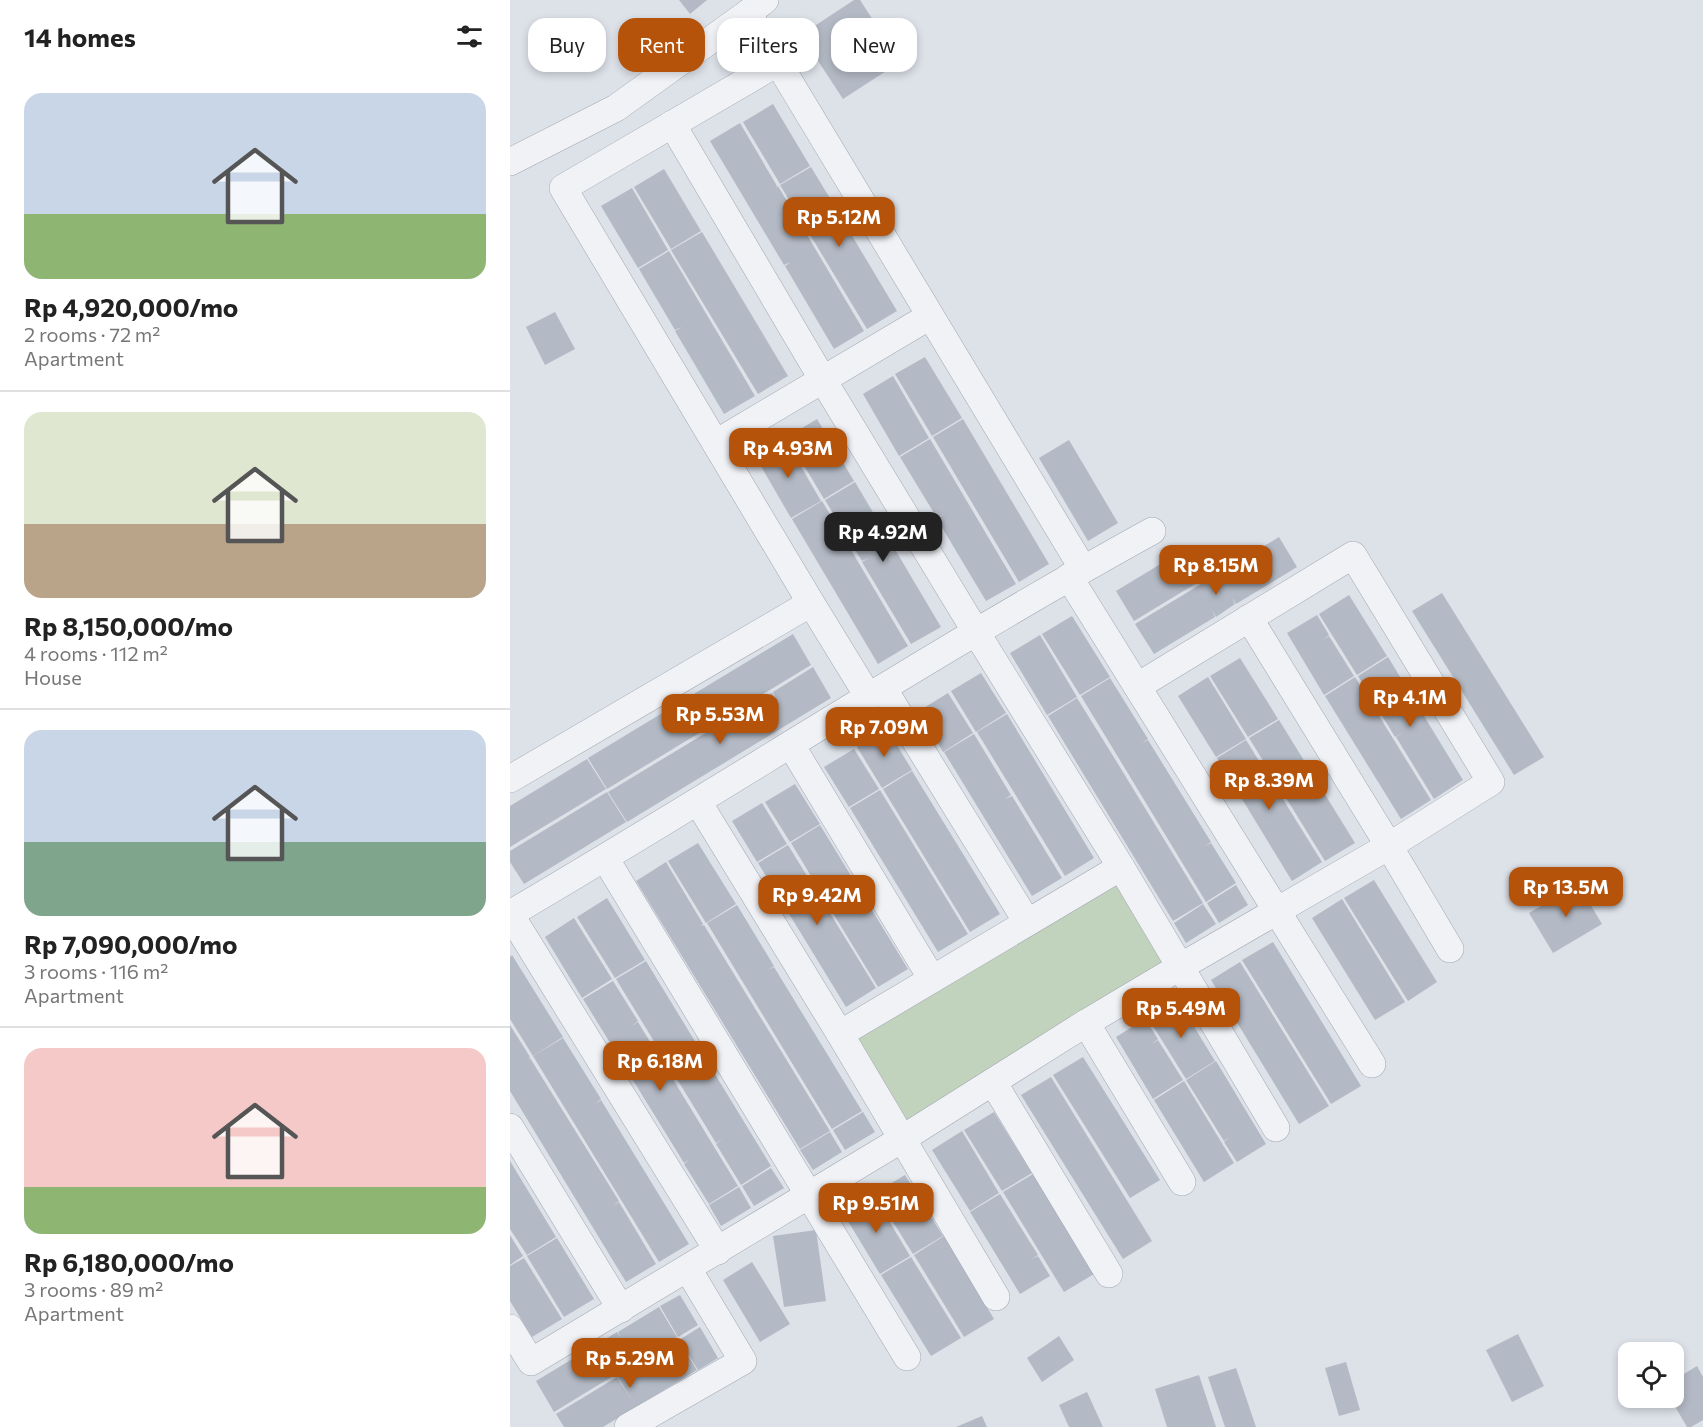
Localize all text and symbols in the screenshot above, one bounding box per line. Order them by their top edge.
chip: Buy [528,18,606,72]
chip: Rent [618,18,705,72]
chip: Filters [717,18,819,72]
chip: New [831,18,917,72]
icon: filters [453,20,486,53]
text: 14 homes [24,21,136,52]
icon: home [201,132,309,240]
pin: Rp 5.12M [777,197,901,248]
text: Rp 5.12M [797,204,881,228]
text: Rp 4,920,000/mo [24,291,238,322]
text: 2 rooms · 72 m² [24,322,160,346]
text: Apartment [24,346,124,370]
pin: Rp 4.93M [726,428,850,479]
text: Rp 4.93M [743,435,833,459]
icon: home [201,451,309,559]
pin: Rp 4.92M [821,512,945,563]
text: Rp 4.92M [838,519,928,543]
pin: Rp 8.15M [1154,545,1278,596]
text: Rp 8.15M [1173,552,1259,576]
text: Rp 8,150,000/mo [24,610,233,641]
text: 4 rooms · 112 m² [24,641,168,665]
text: House [24,665,82,689]
pin: Rp 4.1M [1355,677,1465,728]
text: Rp 4.1M [1373,684,1447,708]
pin: Rp 5.53M [658,694,782,745]
text: Rp 5.53M [676,701,764,725]
pin: Rp 7.09M [822,707,946,758]
text: Rp 7.09M [840,714,928,738]
pin: Rp 8.39M [1207,760,1331,811]
text: Rp 8.39M [1224,767,1314,791]
icon: home [201,769,309,877]
pin: Rp 13.5M [1504,867,1628,918]
text: Rp 13.5M [1523,874,1609,898]
pin: Rp 9.42M [755,875,879,926]
text: Rp 9.42M [772,882,862,906]
text: Rp 7,090,000/mo [24,928,238,959]
text: 3 rooms · 116 m² [24,959,168,983]
text: Apartment [24,983,124,1007]
pin: Rp 5.49M [1119,988,1243,1039]
text: Rp 5.49M [1136,995,1226,1019]
pin: Rp 6.18M [598,1041,722,1092]
text: Rp 6.18M [617,1048,703,1072]
icon: home [201,1087,309,1195]
pin: Rp 9.51M [814,1183,938,1234]
text: Rp 9.51M [833,1190,919,1214]
text: Rp 6,180,000/mo [24,1246,234,1277]
text: 3 rooms · 89 m² [24,1277,163,1301]
text: Apartment [24,1301,124,1325]
pin: Rp 5.29M [568,1338,692,1389]
map controls [1618,1342,1684,1408]
button: locate [1618,1342,1684,1408]
text: Rp 5.29M [585,1345,675,1369]

